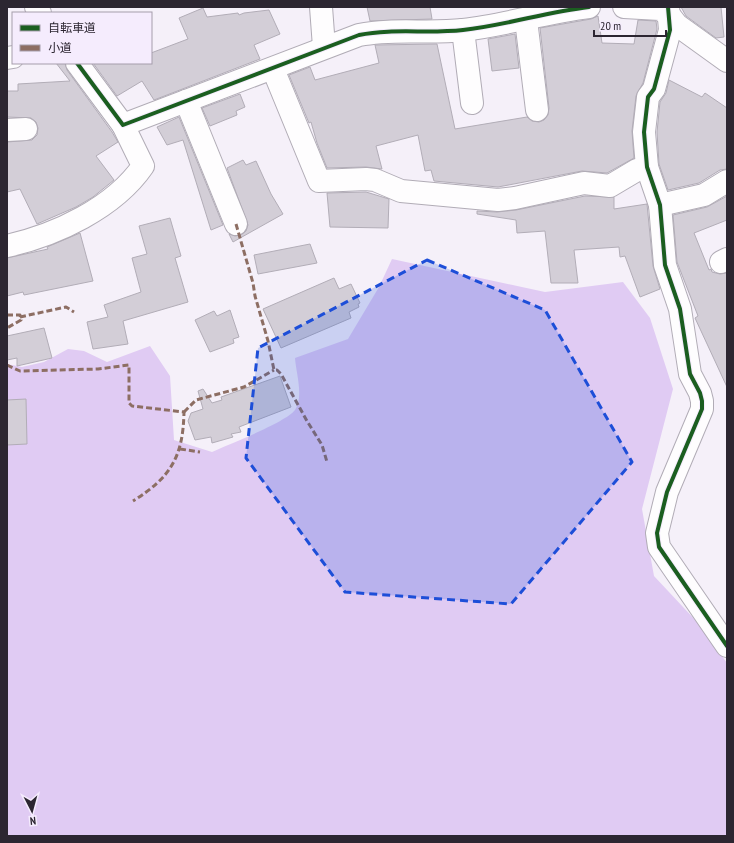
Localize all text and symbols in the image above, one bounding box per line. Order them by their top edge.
legend [12,12,152,64]
scale bar [594,12,666,38]
text: 20 m [600,18,621,33]
text: 自転車道 [48,20,96,35]
text: 小道 [48,40,72,55]
north arrow [12,791,52,831]
text: N [29,814,37,828]

